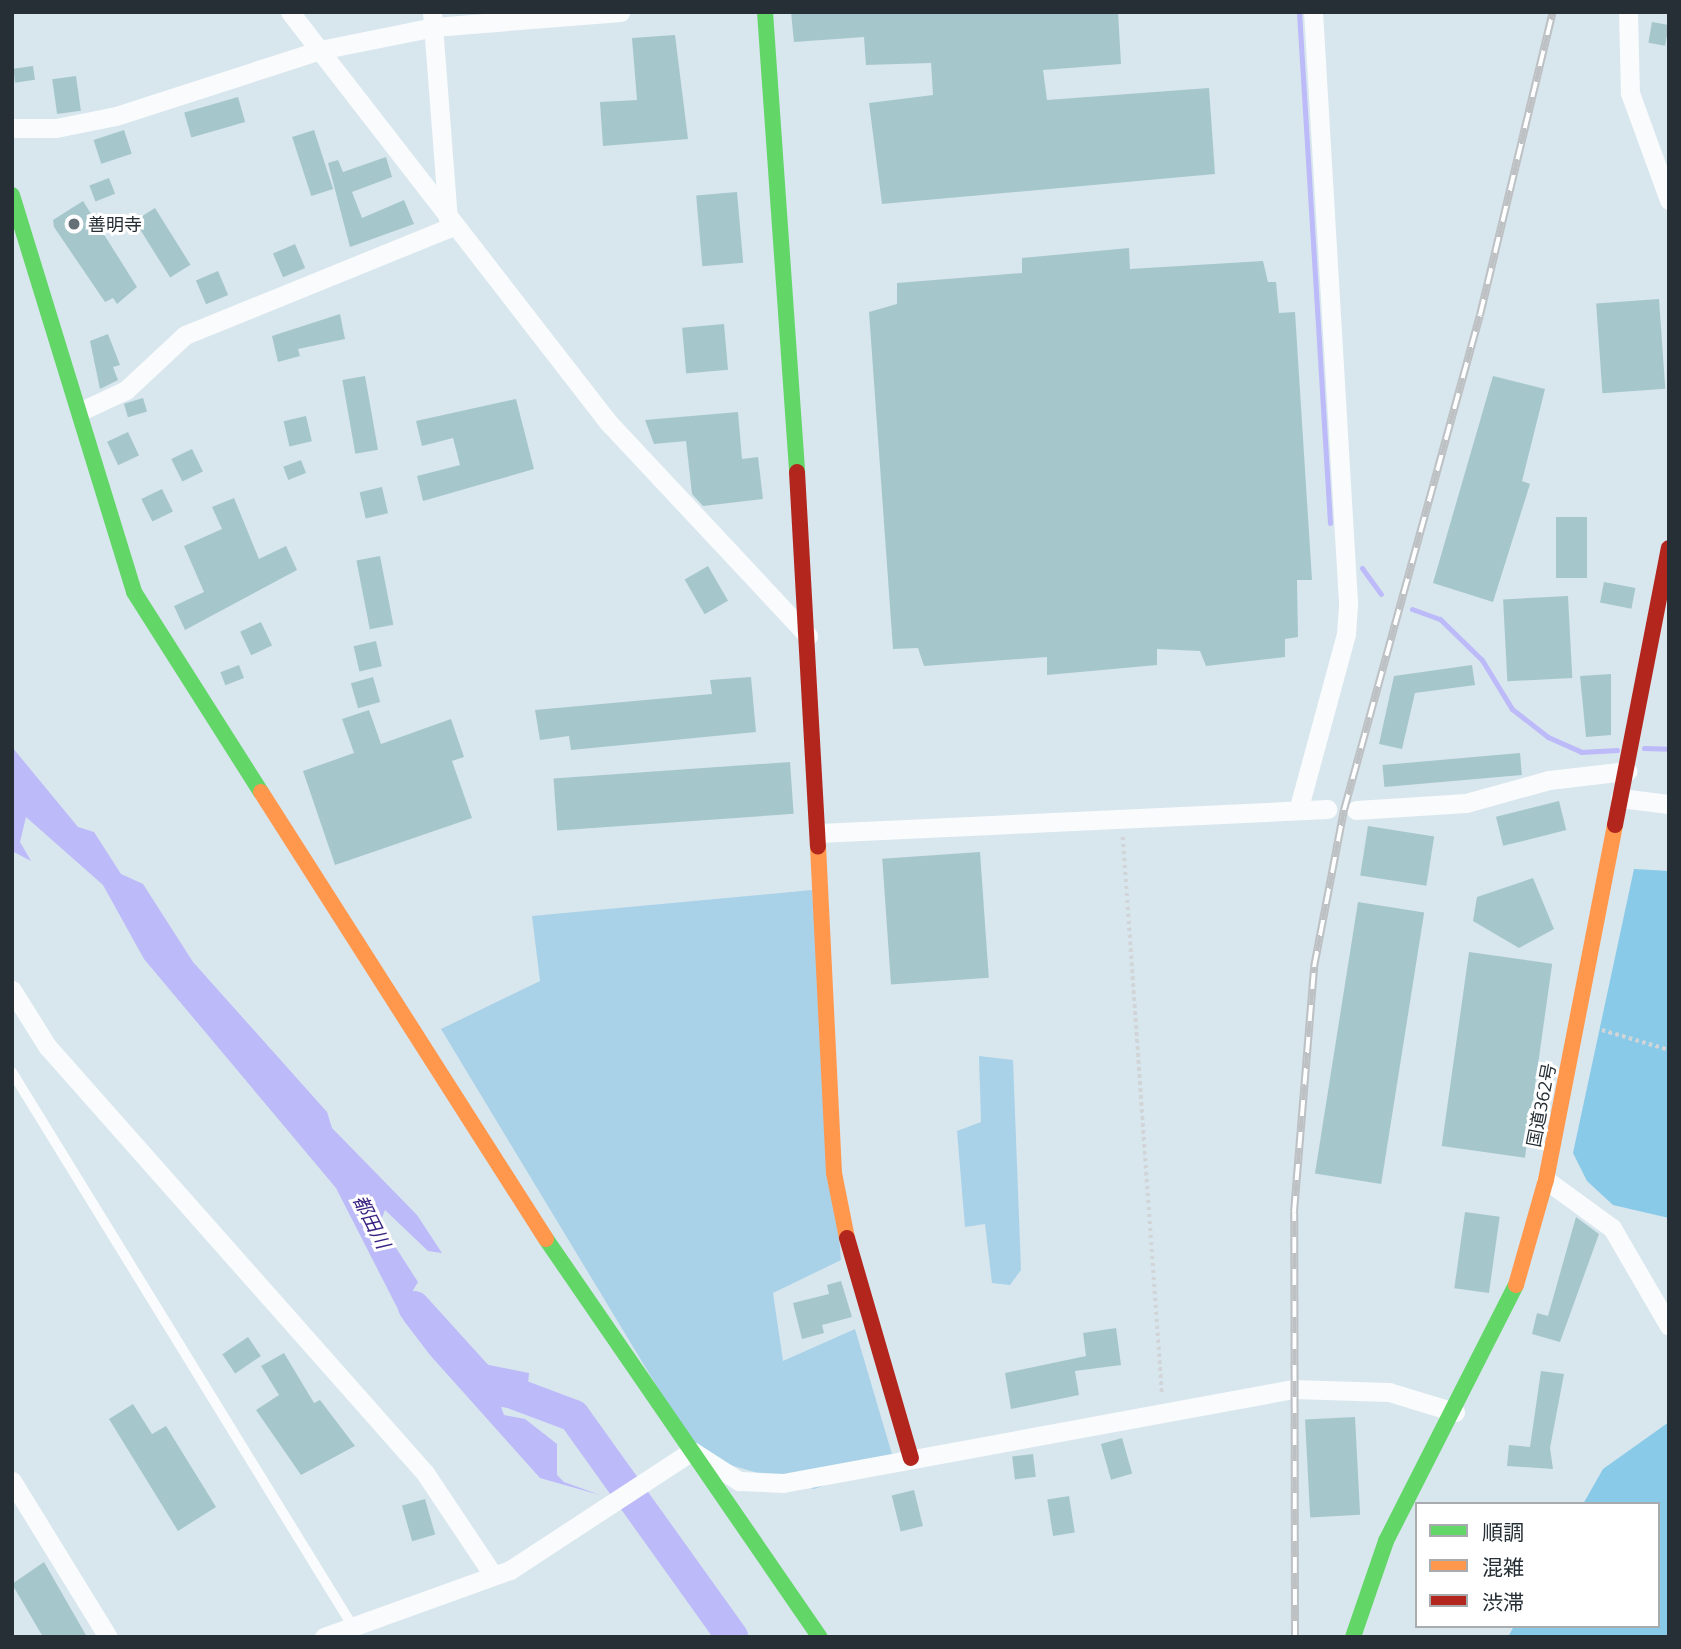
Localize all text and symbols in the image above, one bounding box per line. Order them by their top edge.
place label: 善明寺 [88,213,142,235]
marker: 善明寺 [66,216,82,232]
street label: 国道362号 [1522,1061,1560,1149]
water label: 都田川 [348,1191,394,1253]
legend [1415,1502,1660,1628]
text: 順調 [1482,1518,1524,1546]
text: 混雑 [1482,1553,1524,1581]
text: 渋滞 [1482,1588,1524,1616]

